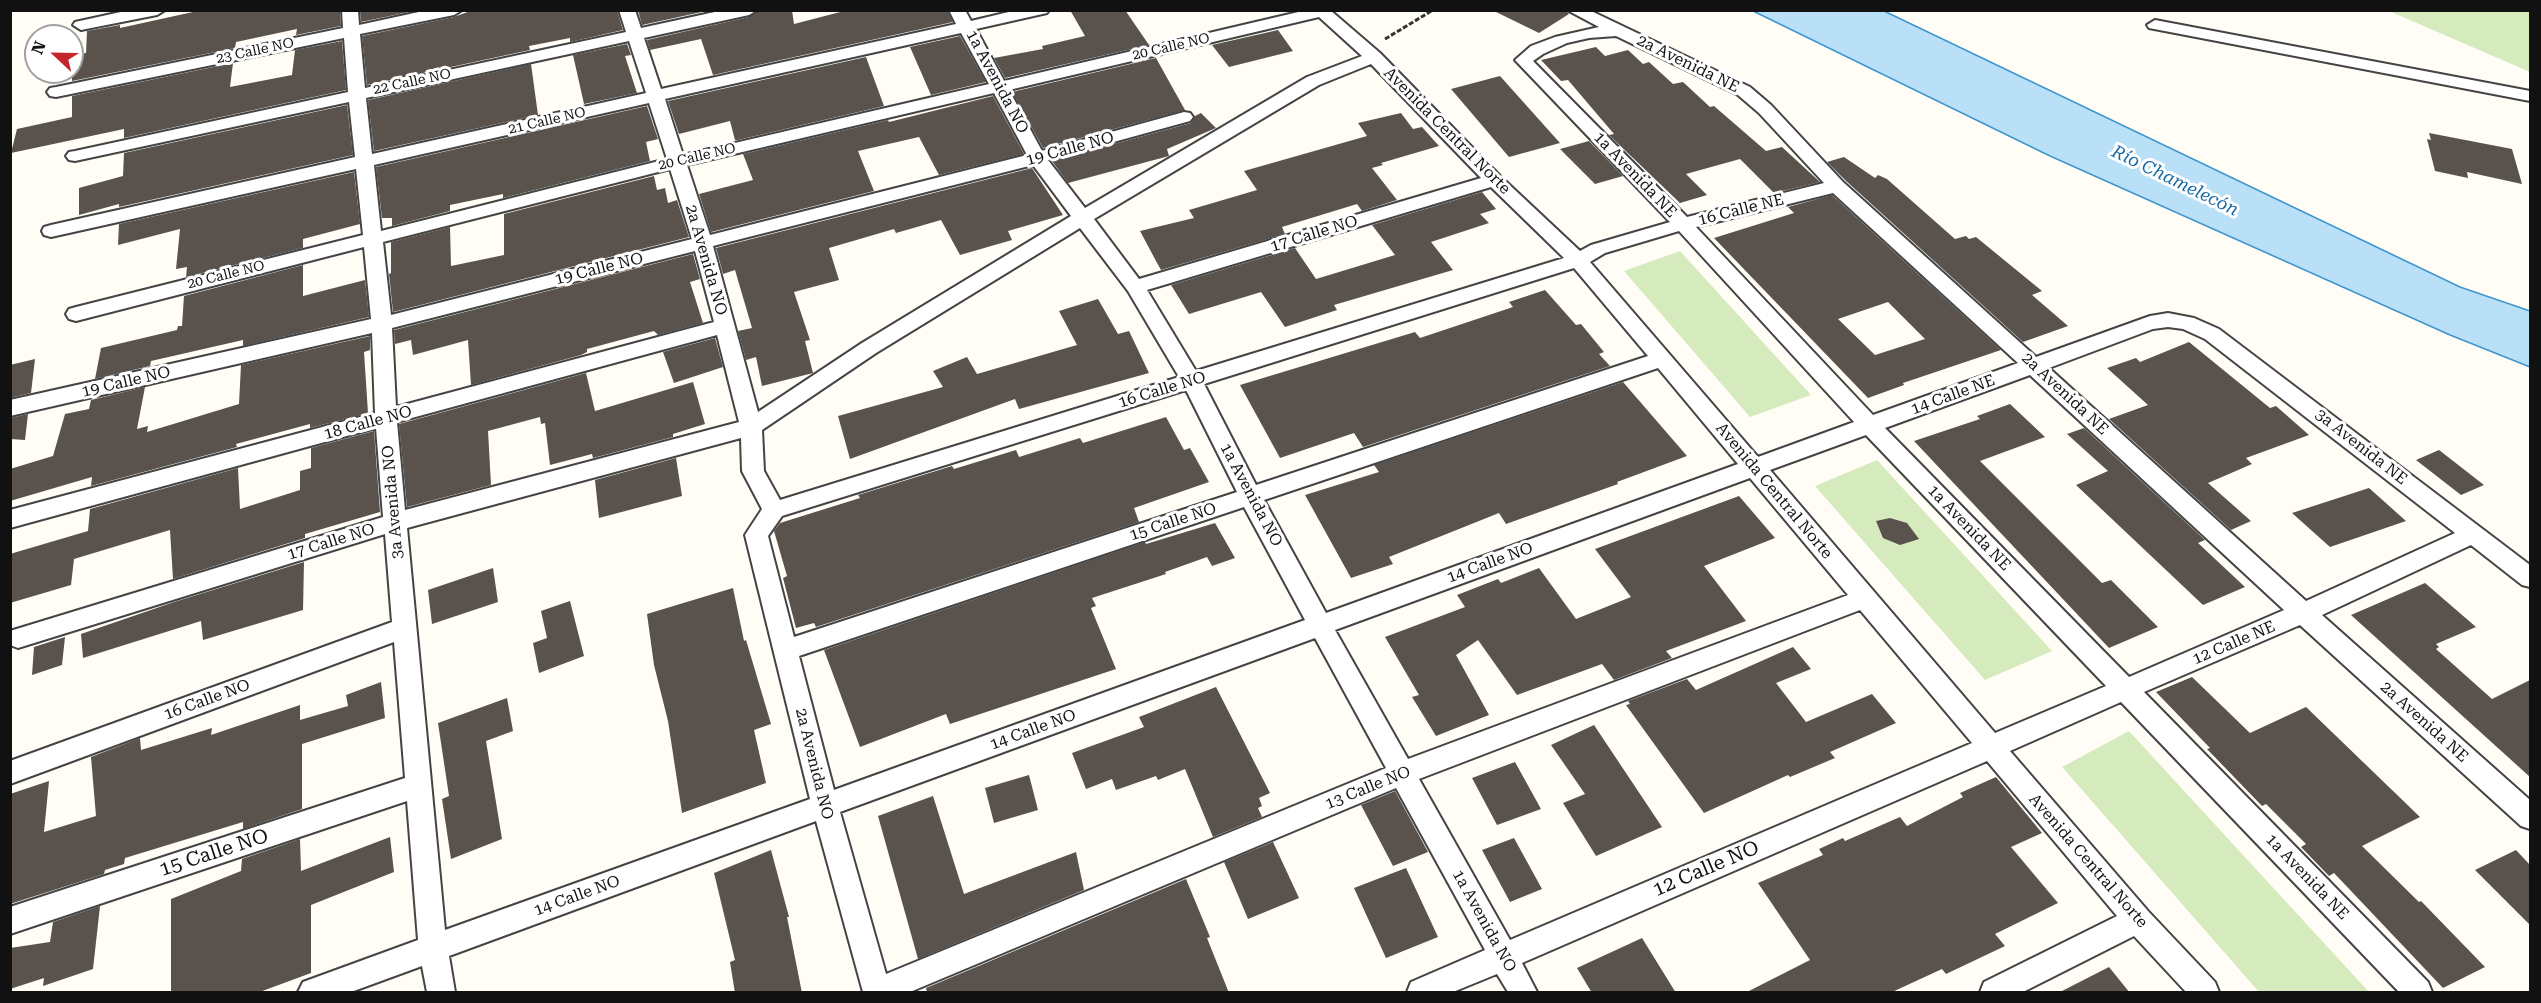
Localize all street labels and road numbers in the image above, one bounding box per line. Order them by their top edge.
street label: 1a Avenida NO [962,27,1032,137]
street label: 20 Calle NO [1131,30,1211,64]
street label: 2a Avenida NE [1634,31,1742,97]
street label: 23 Calle NO [215,35,295,67]
street label: Avenida Central Norte [1380,64,1514,198]
street label: 22 Calle NO [372,66,452,98]
street label: 21 Calle NO [507,104,587,138]
street label: 19 Calle NO [1024,128,1116,170]
street label: 1a Avenida NE [1589,128,1681,222]
street label: 20 Calle NO [657,140,737,174]
street label: 16 Calle NE [1696,190,1786,230]
street label: 2a Avenida NO [681,203,731,317]
street label: 17 Calle NO [1268,212,1360,256]
street label: 19 Calle NO [553,249,645,289]
street label: 20 Calle NO [186,257,266,293]
street label: 2a Avenida NE [2018,349,2112,439]
street label: 19 Calle NO [80,362,172,402]
street label: 16 Calle NO [1116,368,1208,412]
street label: 14 Calle NE [1908,371,1998,419]
street label: 18 Calle NO [322,402,414,444]
street label: 3a Avenida NE [2311,405,2411,489]
street label: Avenida Central Norte [1712,419,1836,563]
street label: 1a Avenida NO [1216,440,1286,550]
street label: 3a Avenida NO [378,444,408,560]
street label: 1a Avenida NE [1923,481,2015,575]
street label: 15 Calle NO [1127,499,1219,545]
street label: 17 Calle NO [285,520,377,564]
street label: 14 Calle NO [1444,539,1536,587]
street label: 12 Calle NE [2190,617,2278,669]
street label: 16 Calle NO [161,676,253,724]
street label: 2a Avenida NE [2376,678,2472,766]
street label: 2a Avenida NO [791,706,837,822]
street label: 14 Calle NO [987,706,1079,754]
street label: 13 Calle NO [1323,762,1413,814]
street label: Avenida Central Norte [2025,790,2151,932]
street label: 15 Calle NO [157,824,271,882]
street label: 1a Avenida NE [2261,830,2353,924]
street label: 12 Calle NO [1649,836,1763,902]
street label: 1a Avenida NO [1448,866,1520,976]
street label: 14 Calle NO [531,872,623,920]

